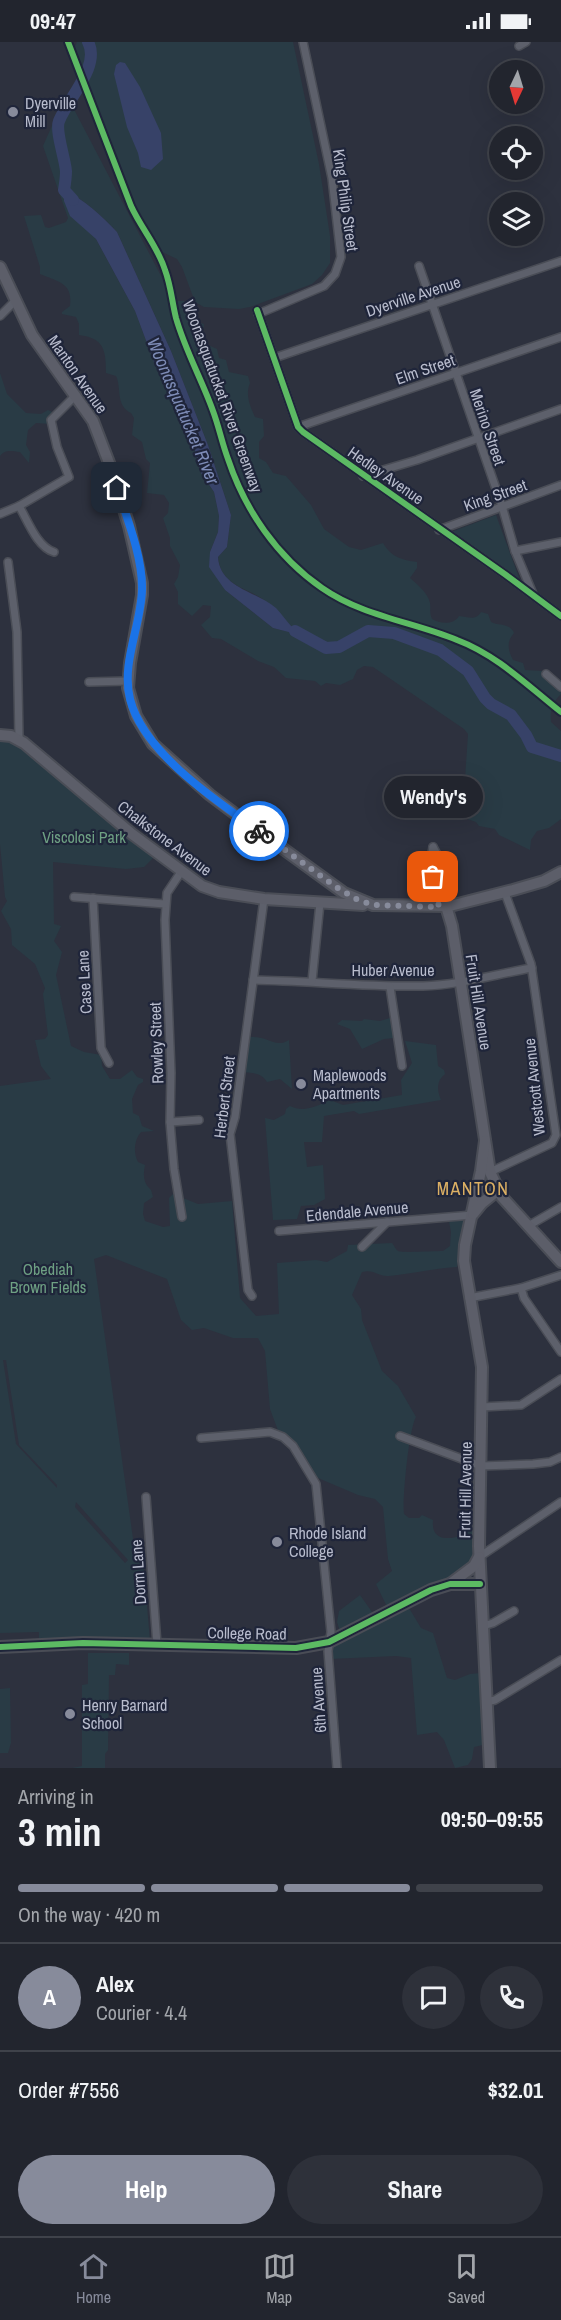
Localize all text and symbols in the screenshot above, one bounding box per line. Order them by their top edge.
text: 09:47 [30,6,76,36]
north arrow [489,60,543,114]
map controls [489,60,543,246]
place label: Dyerville Mill [25,92,76,132]
marker: Dyerville Mill [6,105,20,119]
button: locate [489,126,543,180]
street label: King Philip Street [328,148,364,253]
button: layers [489,192,543,246]
street label: Dyerville Avenue [363,270,463,322]
street label: Woonasquatucket River Greenway [179,297,267,495]
street label: Manton Avenue [43,330,113,418]
water label: Woonasquatucket River [142,334,224,488]
street label: Elm Street [392,349,458,389]
street label: Merino Street [465,386,511,468]
street label: Hedley Avenue [344,441,428,509]
pin [91,462,142,513]
icon: home [100,471,133,504]
street label: King Street [460,473,530,517]
callout: Wendy's [384,775,482,817]
text: Wendy's [400,783,467,810]
street label: Chalkstone Avenue [113,795,217,881]
courier [229,801,289,861]
icon: bike [243,815,276,848]
park label: Viscolosi Park [42,826,126,848]
pin [407,851,458,902]
icon: bag [416,860,449,893]
street label: Case Lane [71,950,97,1014]
street label: Fruit Hill Avenue [461,952,497,1052]
street label: Huber Avenue [352,959,434,981]
street label: Rowley Street [144,1001,168,1084]
street label: Westcott Avenue [518,1037,550,1137]
street label: Herbert Street [208,1054,240,1139]
place label: Maplewoods Apartments [312,1064,387,1104]
marker: Maplewoods Apartments [294,1077,308,1091]
district label: MANTON [437,1176,509,1201]
street label: Edendale Avenue [305,1196,409,1226]
park label: Obediah Brown Fields [10,1258,86,1298]
street label: Fruit Hill Avenue [453,1441,477,1539]
place label: Rhode Island College [289,1522,366,1562]
marker: Rhode Island College [270,1535,284,1549]
street label: Dorm Lane [125,1539,151,1605]
street label: College Road [207,1621,287,1645]
street label: 6th Avenue [305,1667,331,1733]
place label: Henry Barnard School [82,1694,167,1734]
marker: Henry Barnard School [63,1707,77,1721]
text: Arriving in [18,1783,94,1810]
text: 09:50–09:55 [441,1804,543,1834]
text: 3 min [18,1806,102,1858]
text: On the way · 420 m [18,1901,160,1928]
button: chat [402,1966,465,2029]
button: phone [480,1966,543,2029]
text: Alex [96,1969,134,1999]
text: A [43,1982,56,2012]
text: Courier · 4.4 [96,1999,187,2026]
text: Order #7556 [18,2075,119,2105]
text: $32.01 [488,2075,543,2105]
button: Help [18,2155,275,2224]
button: Share [287,2155,543,2224]
tab: Home [76,2250,111,2308]
tab: Map [263,2250,296,2308]
tab: Saved [448,2250,485,2308]

